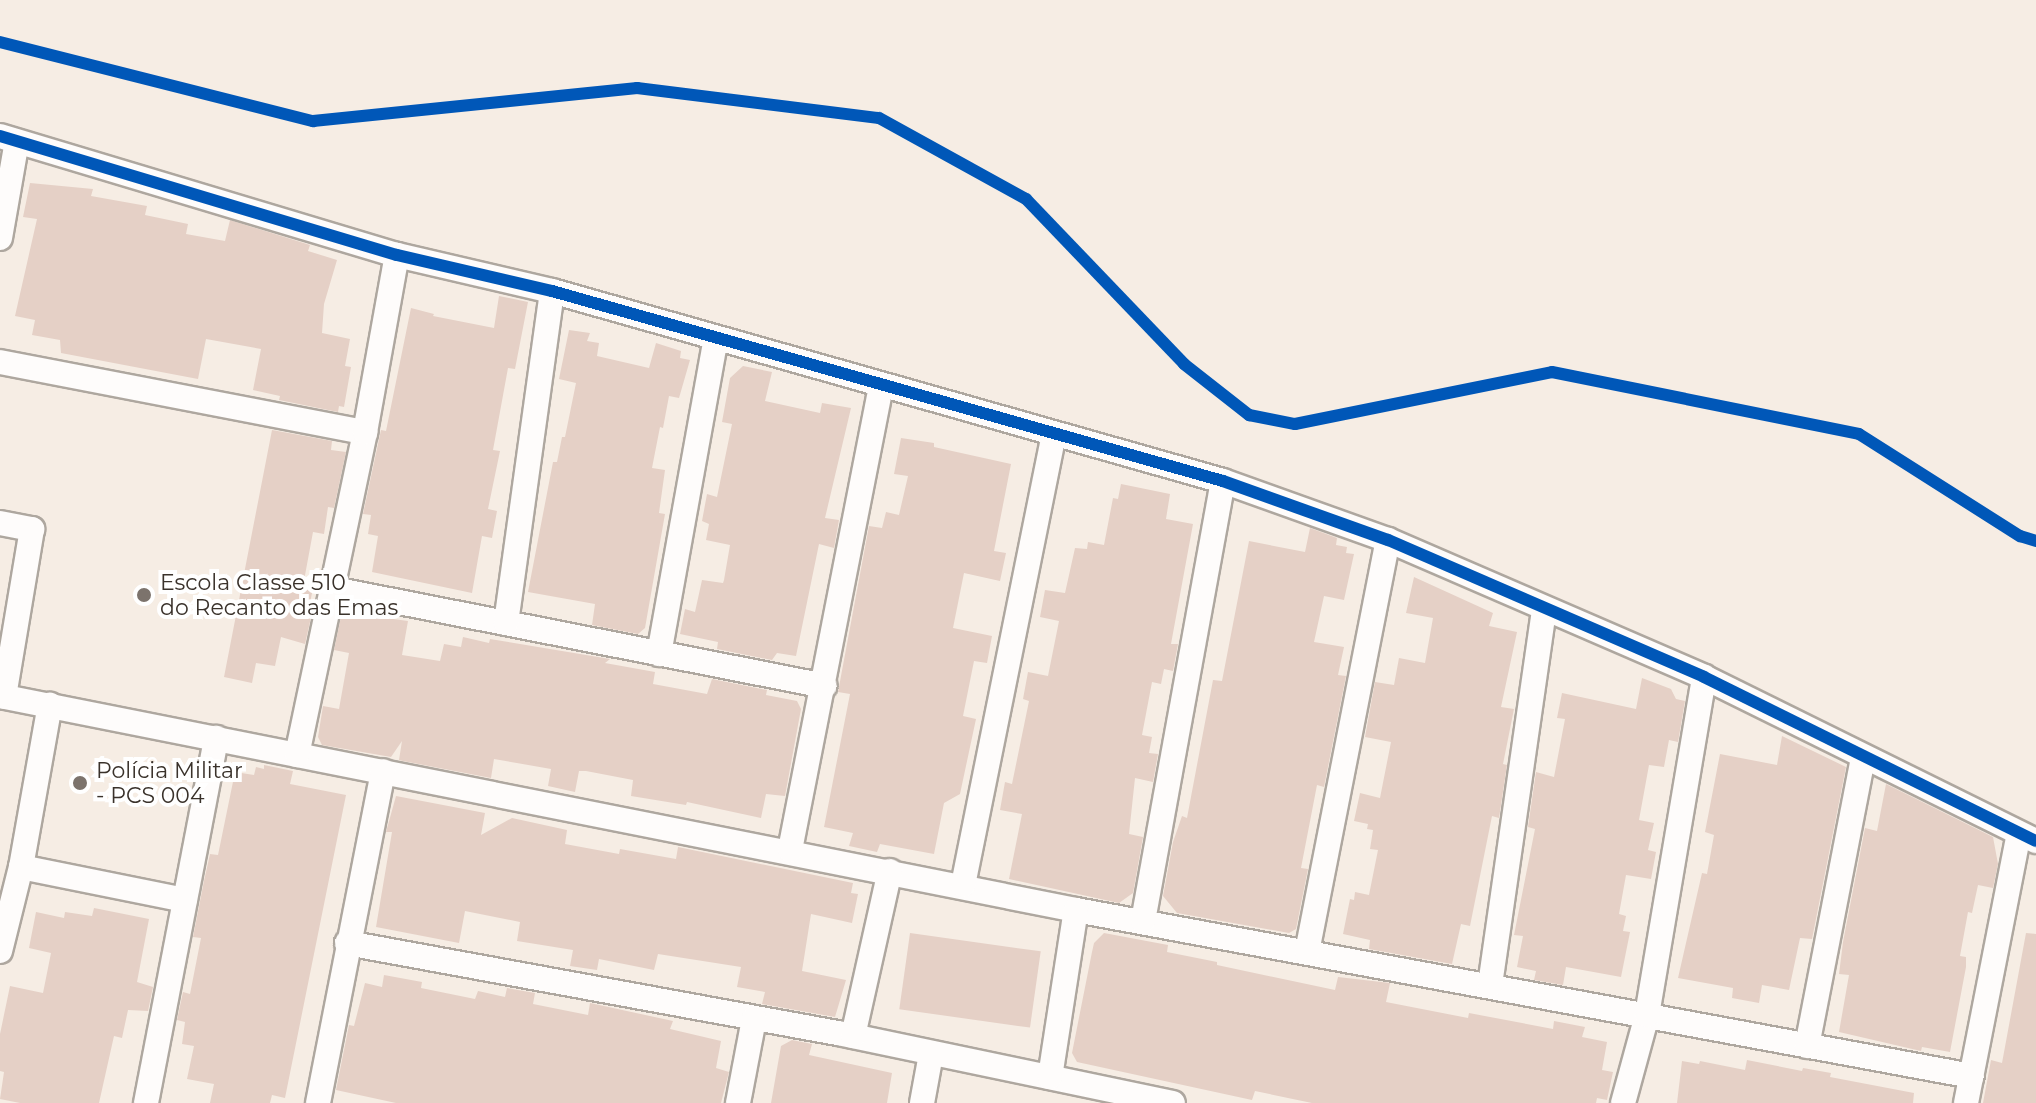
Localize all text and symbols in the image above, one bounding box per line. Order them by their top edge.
place label: Escola Classe 510 do Recanto das Emas [160,569,398,620]
marker: Escola Classe 510 do Recanto das Emas [135,586,153,604]
place label: Polícia Militar - PCS 004 [96,757,243,808]
marker: Polícia Militar - PCS 004 [71,774,89,792]

